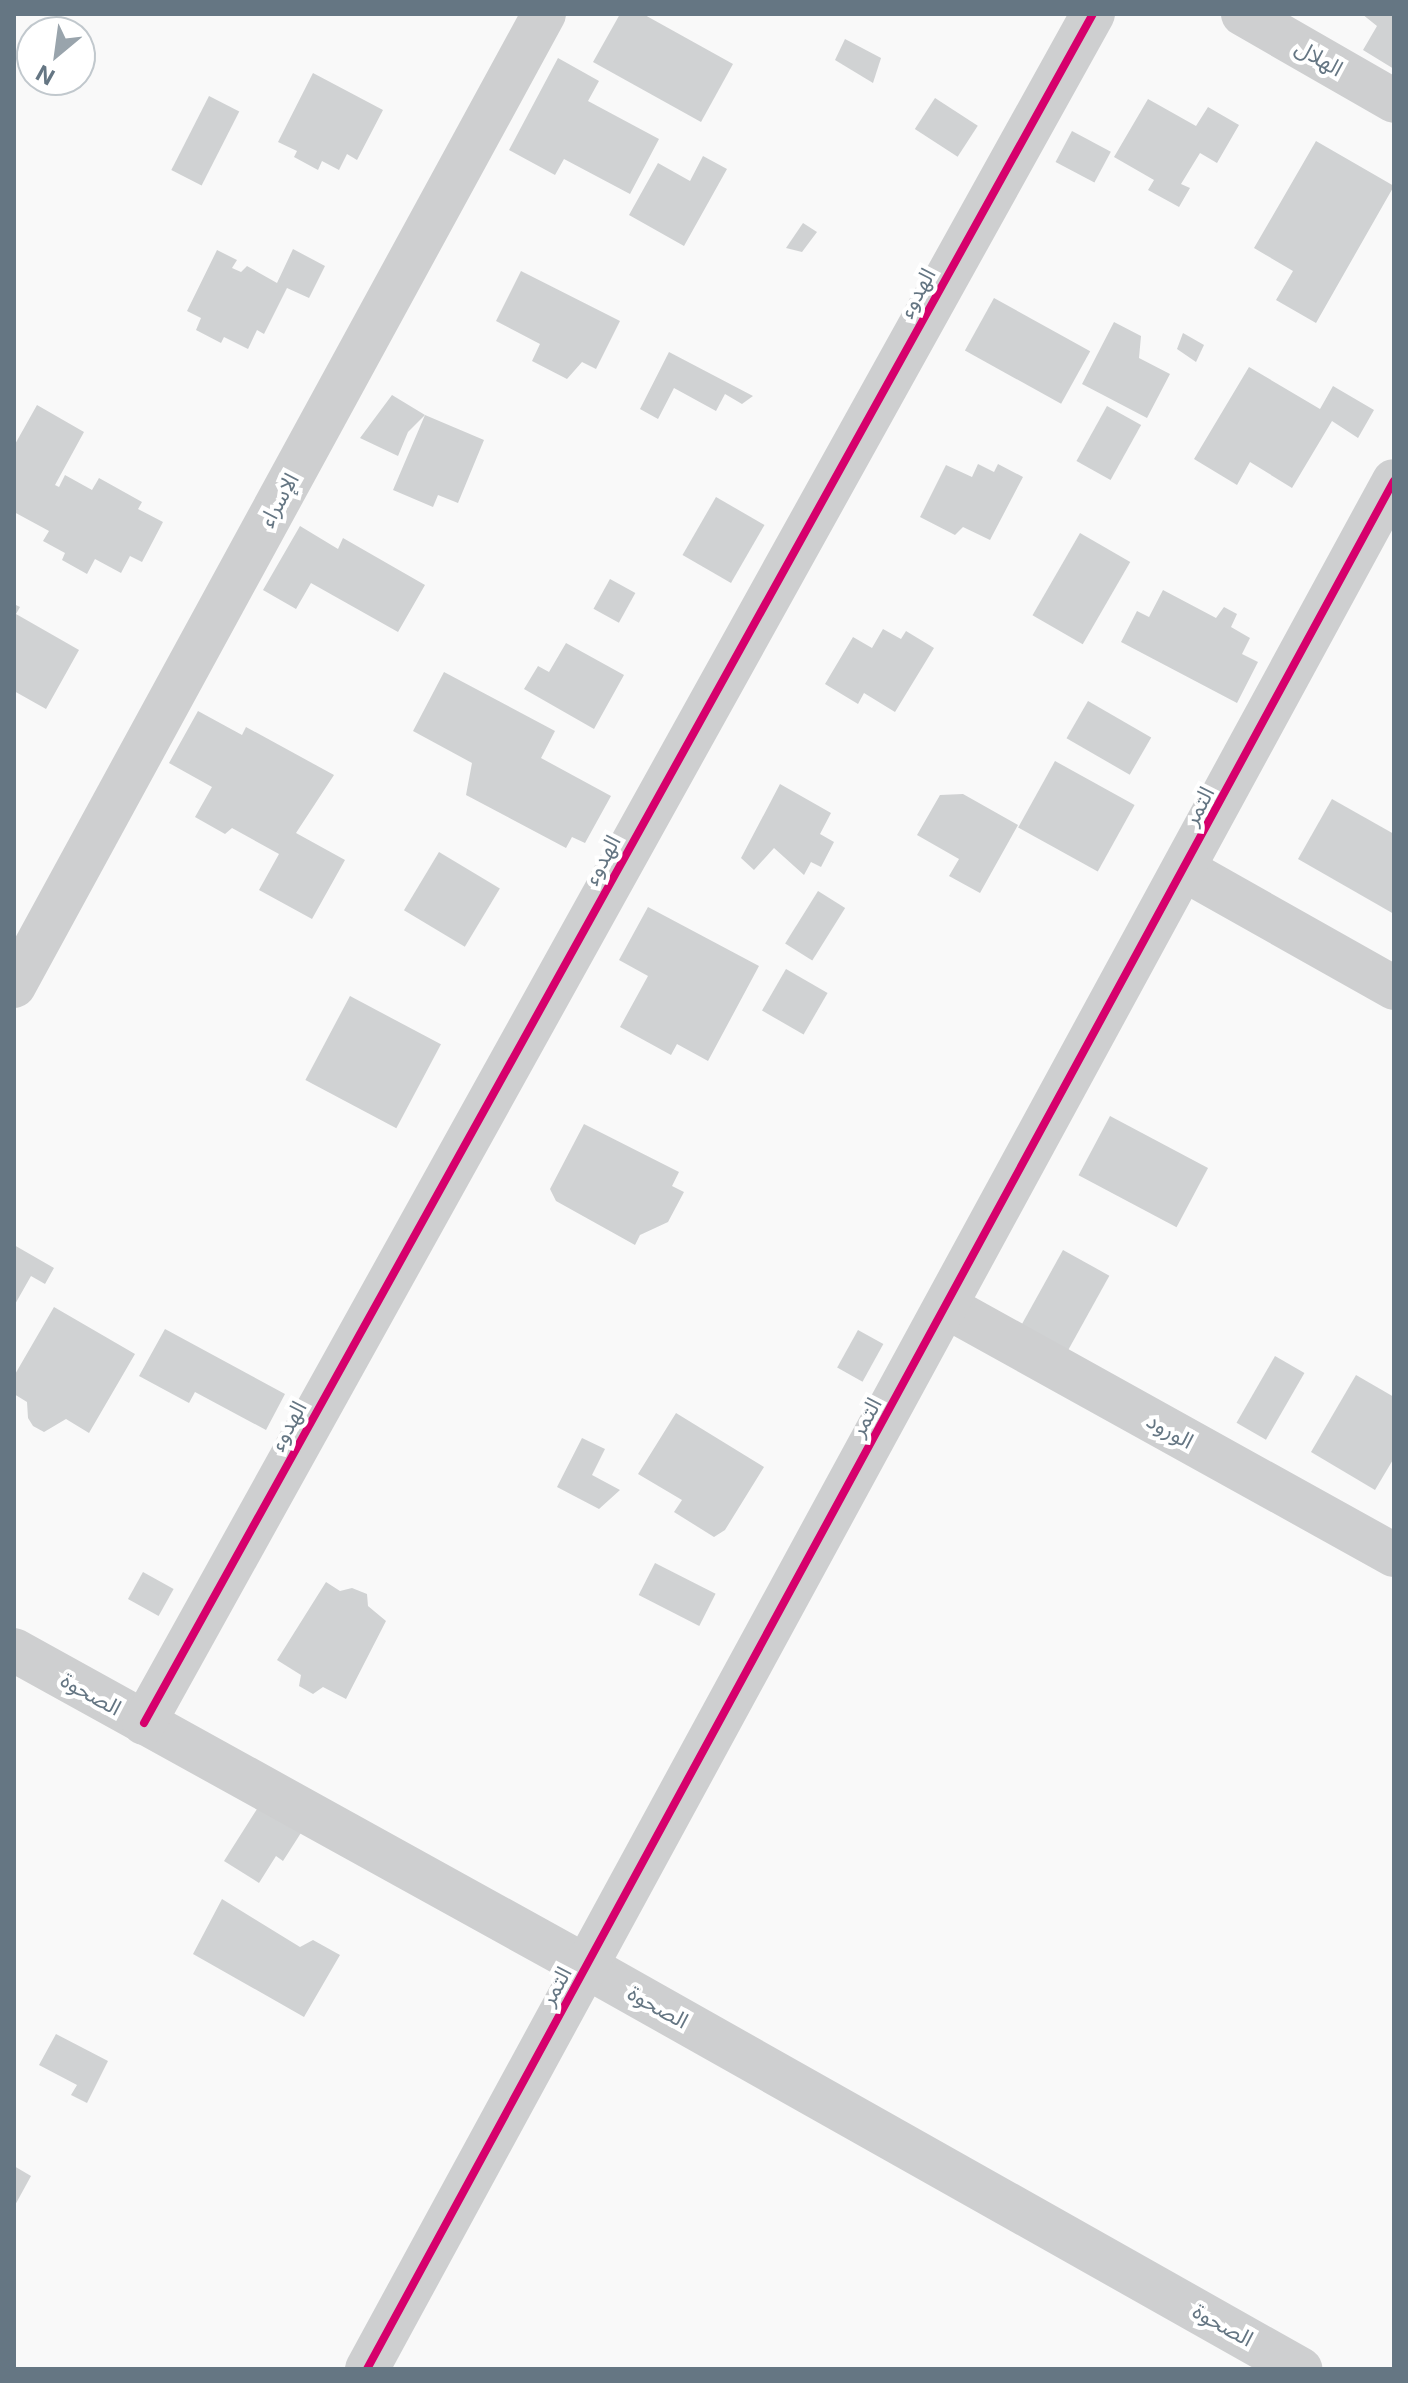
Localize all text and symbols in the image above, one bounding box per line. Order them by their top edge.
north arrow [16,16,96,96]
street label: الهلال [1290,34,1348,82]
text: N [32,60,59,91]
street label: الهدوء [893,264,941,322]
street label: الإسراء [253,468,305,532]
street label: التمر [1178,782,1220,830]
street label: الهدوء [578,831,626,889]
street label: التمر [845,1393,887,1441]
street label: الهدوء [264,1397,312,1455]
street label: الورود [1142,1407,1198,1455]
street label: الصحوة [56,1667,126,1721]
street label: التمر [535,1962,577,2010]
street label: الصحوة [623,1980,693,2034]
street label: الصحوة [1188,2298,1258,2352]

